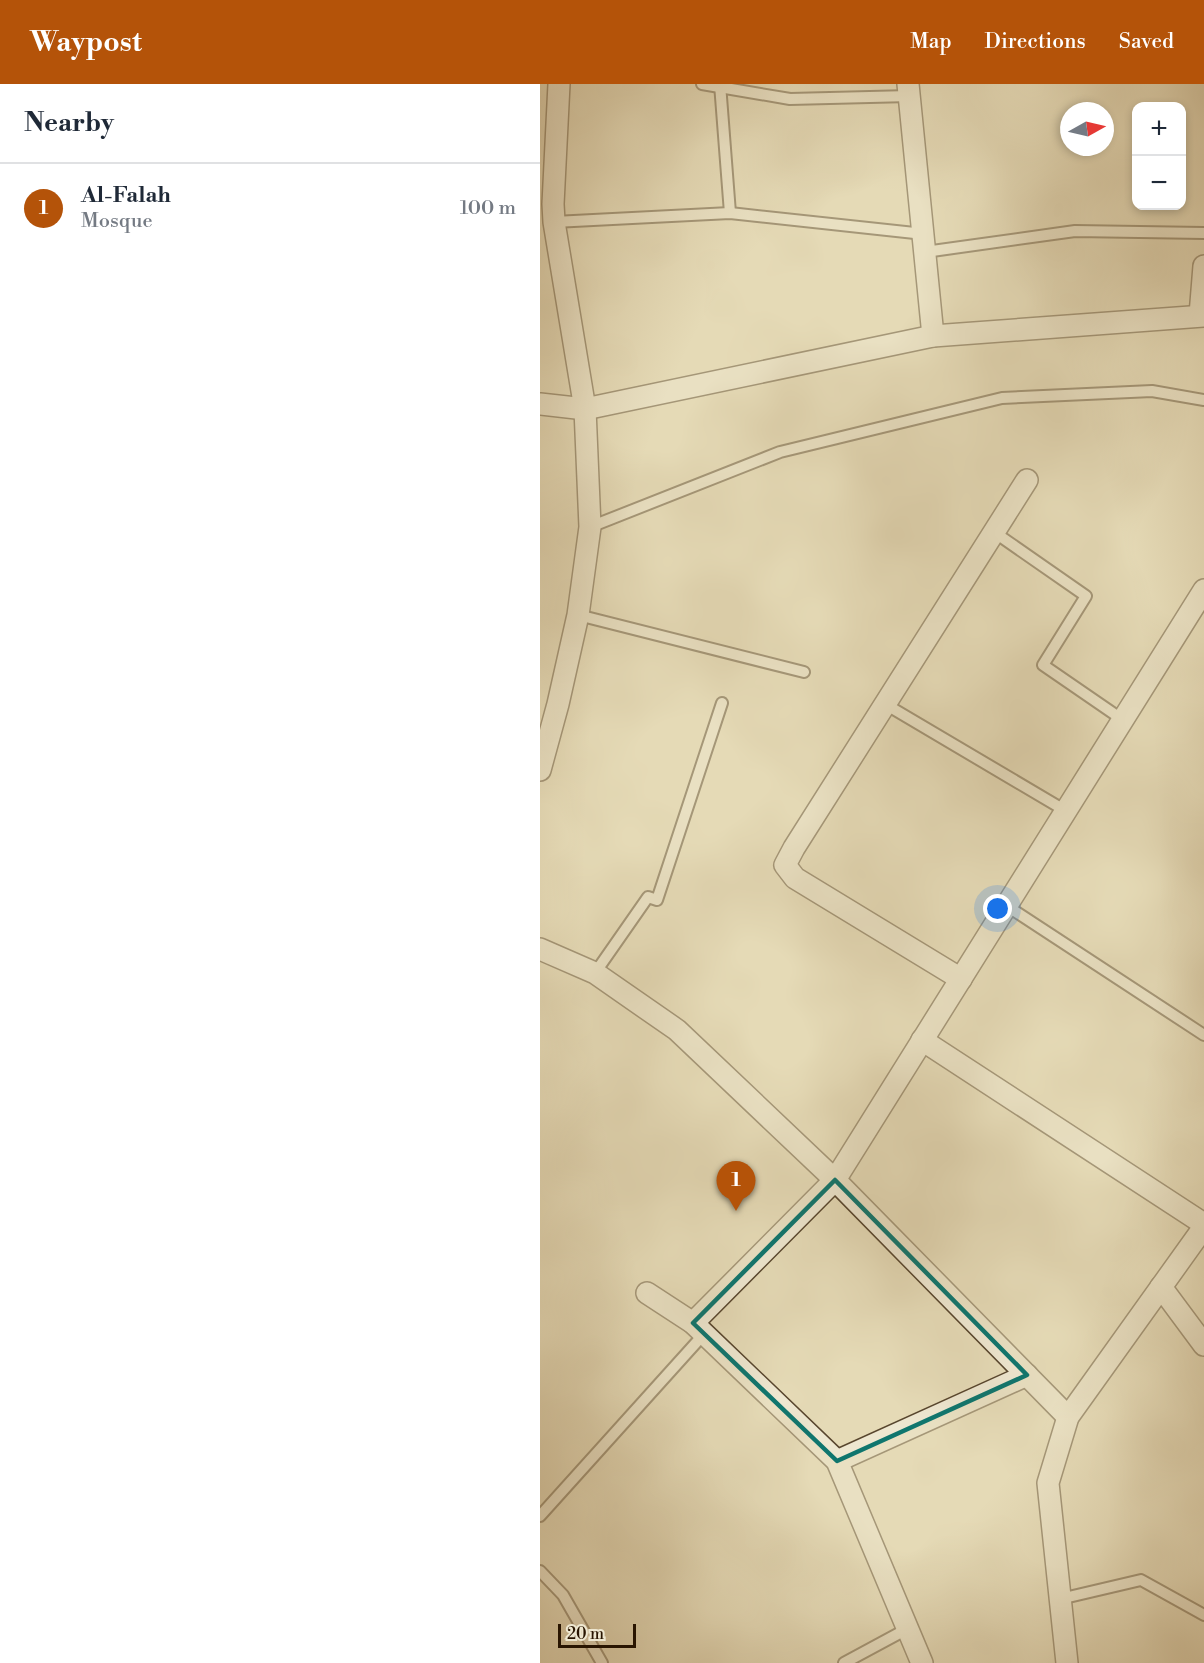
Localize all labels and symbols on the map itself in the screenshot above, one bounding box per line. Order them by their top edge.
north arrow [1060,102,1114,156]
your location [983,894,1012,923]
pin: 1 [716,1162,756,1211]
scale bar [558,1621,636,1648]

